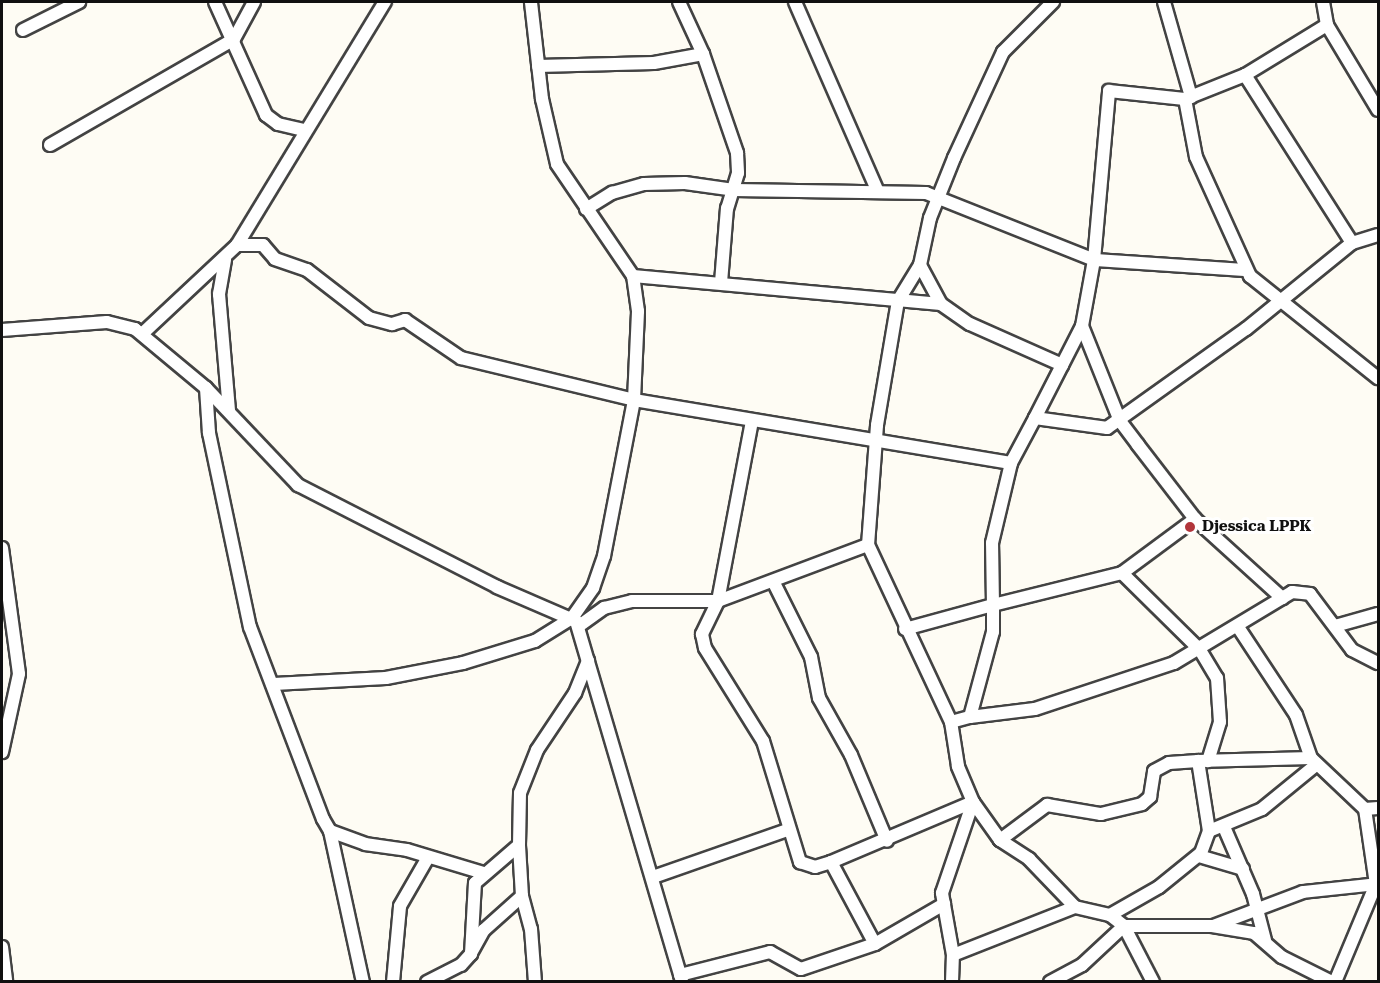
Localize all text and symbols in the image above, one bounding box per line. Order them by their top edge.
place label: Djessica LPPK [1202,518,1311,536]
marker: Djessica LPPK [1183,520,1197,534]

